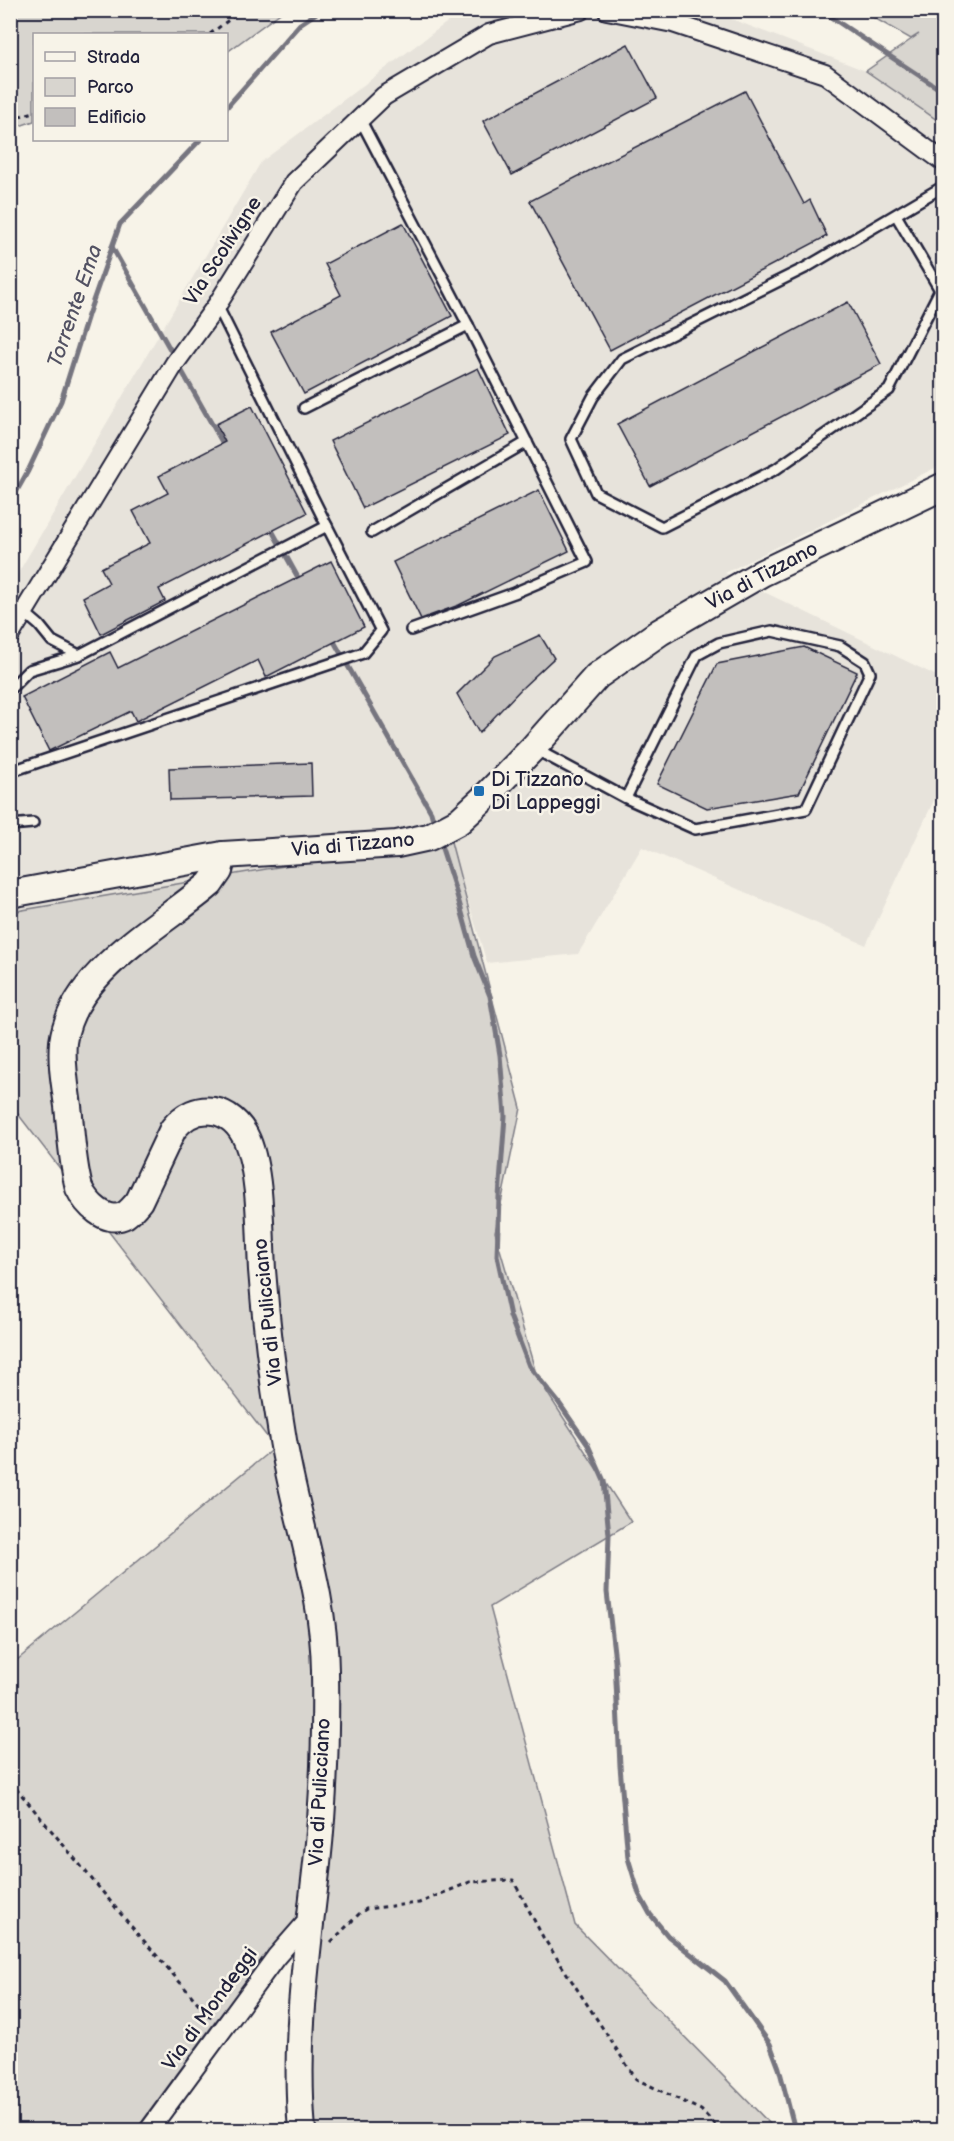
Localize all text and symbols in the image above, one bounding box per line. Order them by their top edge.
legend [33,33,228,141]
text: Strada [87,47,140,68]
text: Parco [87,77,134,98]
text: Edificio [87,107,146,128]
street label: Via Scolivigne [179,192,267,310]
water label: Torrente Ema [42,241,108,371]
street label: Via di Tizzano [702,536,822,616]
place label: Di Tizzano Di Lappeggi [491,768,601,815]
marker: Di Tizzano Di Lappeggi [472,784,486,798]
street label: Via di Tizzano [290,828,416,862]
street label: Via di Pulicciano [248,1237,288,1387]
street label: Via di Pulicciano [304,1717,336,1867]
street label: Via di Mondeggi [157,1943,263,2075]

